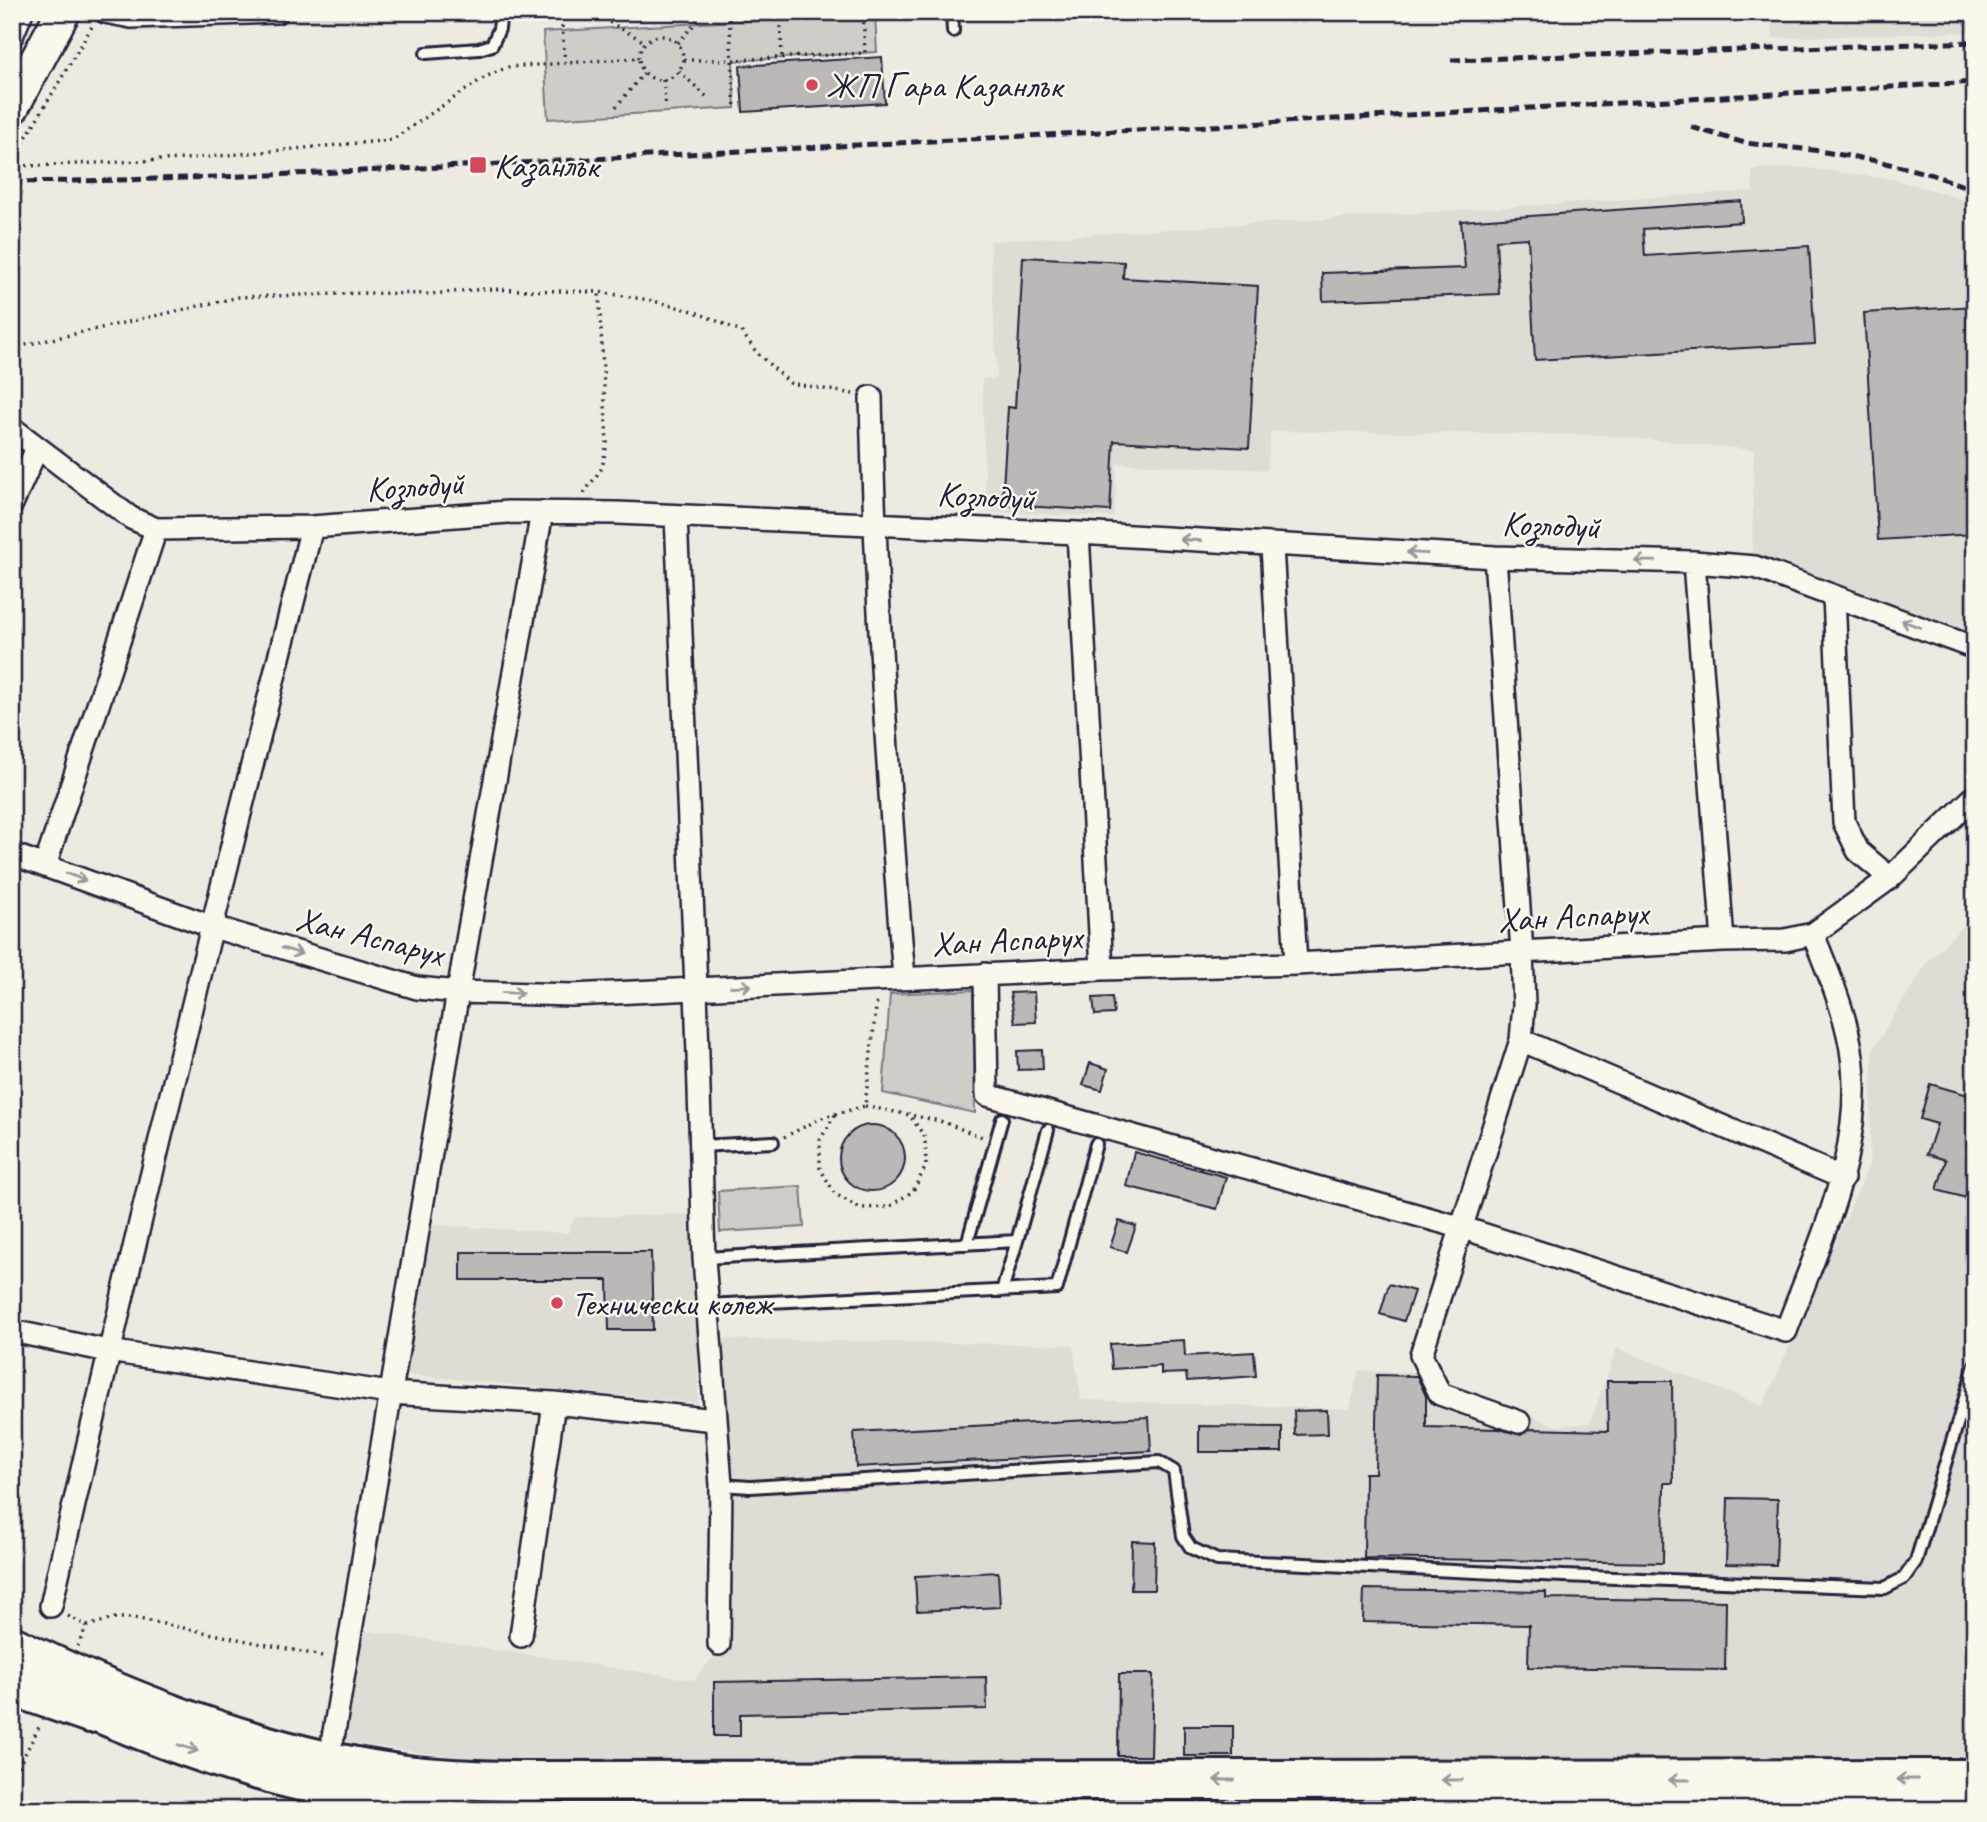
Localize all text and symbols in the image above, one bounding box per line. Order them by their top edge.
place label: ЖП Гара Казанлък [826,63,1065,108]
marker: ЖП Гара Казанлък [804,77,820,93]
place label: Казанлък [494,143,601,188]
marker: Казанлък [468,155,488,175]
street label: Козлодуй [365,460,468,512]
street label: Козлодуй [936,471,1038,521]
street label: Козлодуй [1501,501,1603,549]
one-way arrow [1179,534,1202,547]
one-way arrow [1406,546,1429,559]
one-way arrow [1633,554,1656,567]
one-way arrow [1900,617,1922,629]
one-way arrow [65,872,87,885]
street label: Хан Аспарух [1497,889,1652,942]
street label: Хан Аспарух [291,896,451,977]
street label: Хан Аспарух [931,913,1086,966]
one-way arrow [280,945,302,958]
one-way arrow [729,979,752,992]
one-way arrow [502,986,525,1000]
place label: Технически колеж [571,1281,775,1326]
marker: Технически колеж [549,1295,565,1311]
one-way arrow [177,1743,199,1755]
one-way arrow [1895,1772,1918,1786]
one-way arrow [1213,1773,1236,1787]
one-way arrow [1440,1773,1463,1787]
one-way arrow [1668,1773,1691,1787]

